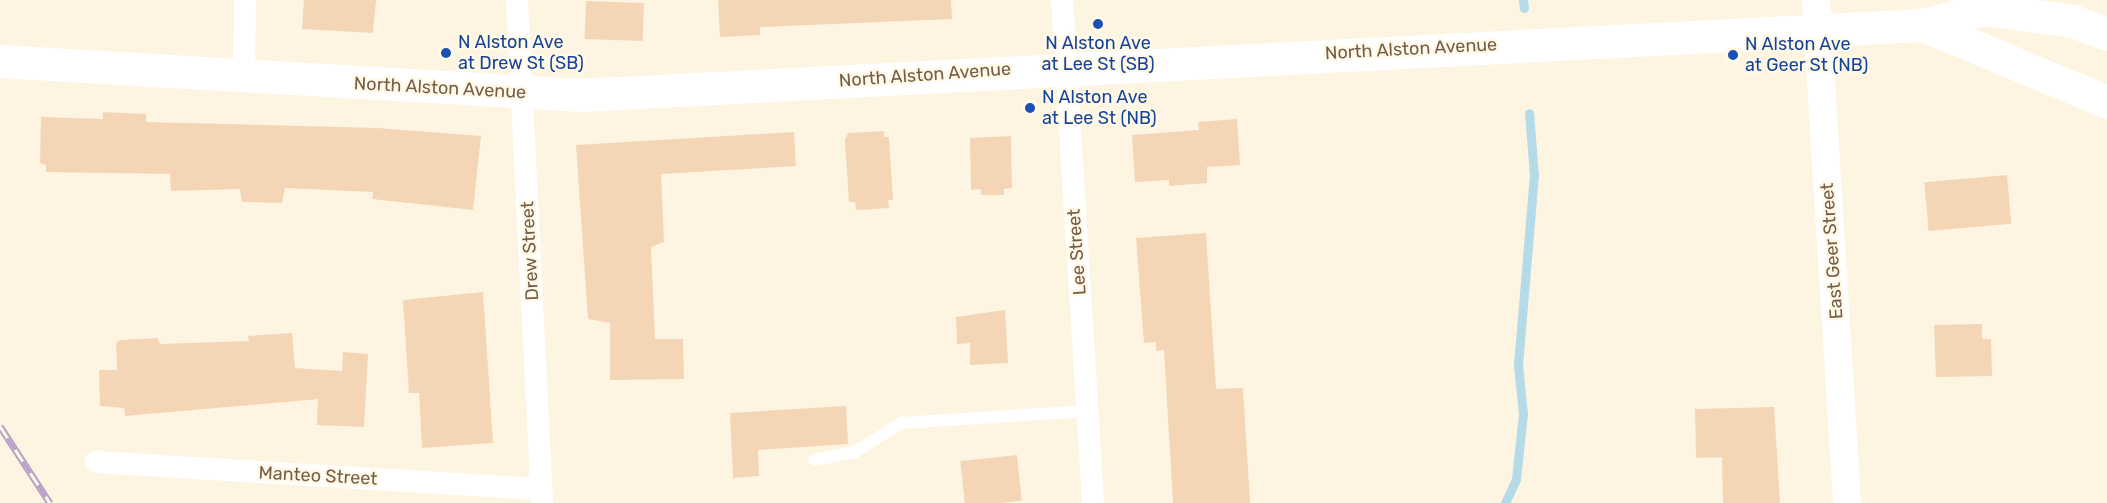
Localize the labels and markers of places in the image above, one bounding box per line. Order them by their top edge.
marker: N Alston Ave at Lee St (SB) [1091,17,1105,31]
place label: N Alston Ave at Drew St (SB) [458,32,584,74]
place label: N Alston Ave at Lee St (SB) [1042,33,1154,76]
place label: N Alston Ave at Geer St (NB) [1745,34,1869,76]
marker: N Alston Ave at Drew St (SB) [439,46,453,60]
marker: N Alston Ave at Geer St (NB) [1726,48,1740,62]
place label: N Alston Ave at Lee St (NB) [1042,87,1157,130]
marker: N Alston Ave at Lee St (NB) [1023,101,1037,115]

